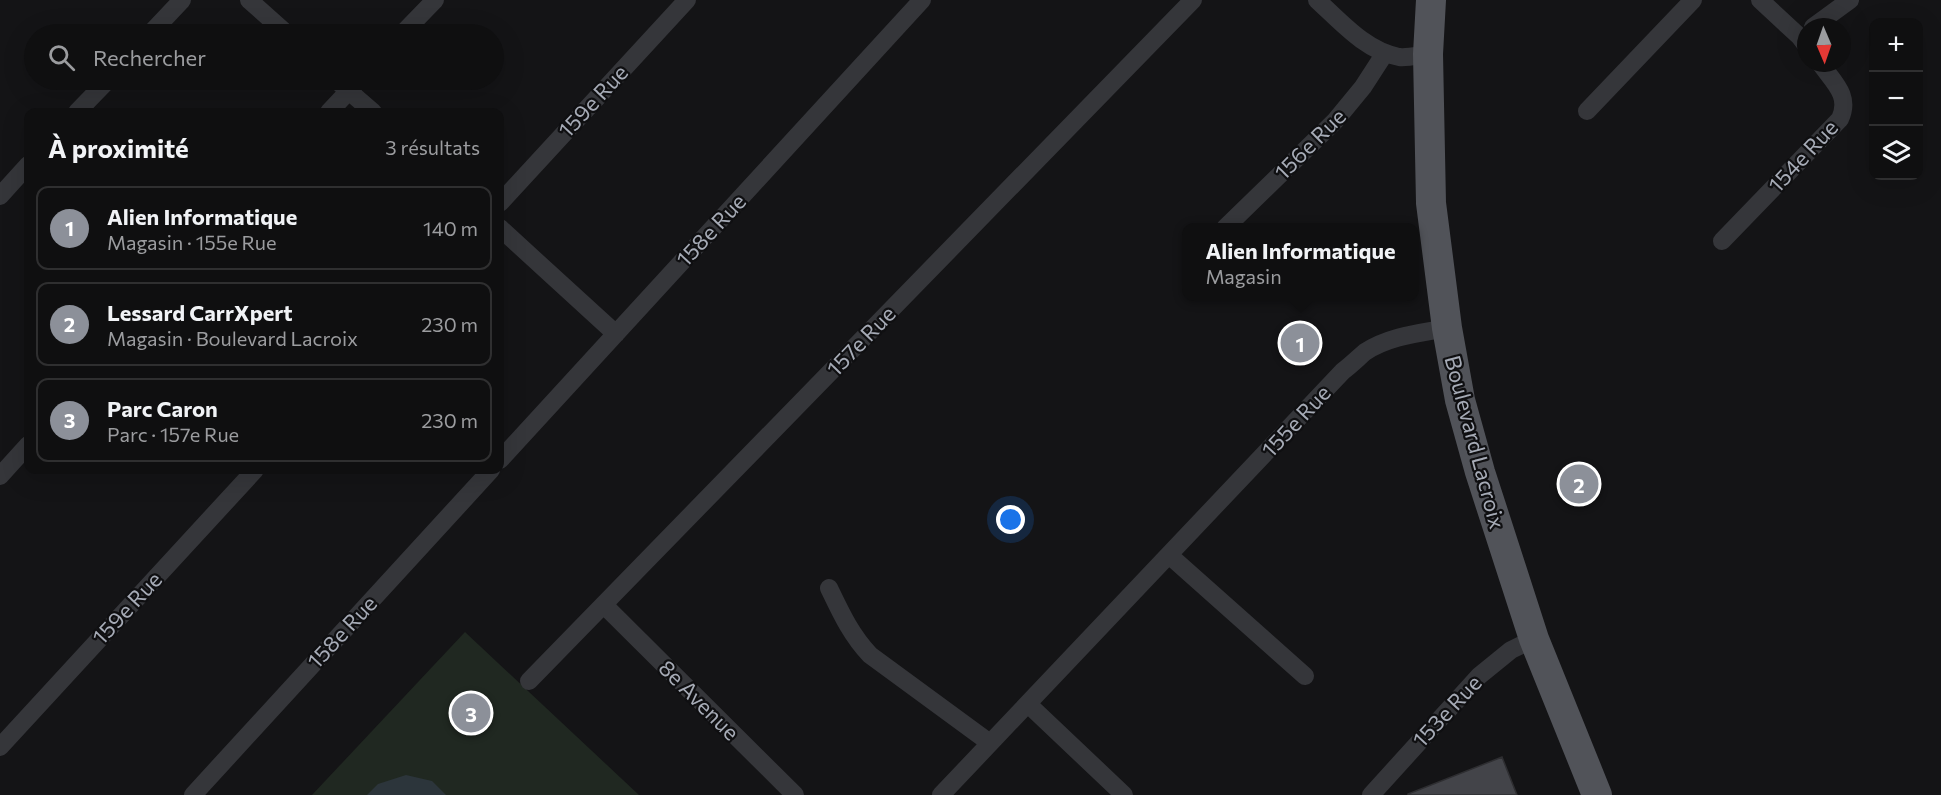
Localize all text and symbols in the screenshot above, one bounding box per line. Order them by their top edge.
north arrow [1797,18,1851,72]
map controls [1869,18,1923,180]
button: + [1869,18,1923,72]
search box [24,24,504,90]
icon: search [45,41,78,74]
text: Rechercher [93,44,206,71]
street label: 159e Rue [552,59,633,143]
button: − [1869,72,1923,126]
street label: 156e Rue [1268,102,1351,185]
street label: 154e Rue [1762,114,1843,198]
button: layers [1869,126,1923,180]
text: À proximité [48,132,189,163]
text: 3 résultats [385,135,480,159]
street label: 158e Rue [670,188,751,272]
text: Alien Informatique [107,203,297,230]
text: 1 [65,216,74,240]
text: 140 m [423,216,478,240]
popup [1182,223,1419,301]
text: Magasin · 155e Rue [107,230,277,254]
text: Alien Informatique [1205,237,1396,264]
text: Magasin [1205,264,1282,288]
text: Lessard CarrXpert [107,299,293,326]
street label: 157e Rue [821,300,901,381]
text: 2 [64,312,75,336]
text: 230 m [421,312,478,336]
pin: 1 [1280,320,1320,366]
text: Magasin · Boulevard Lacroix [107,326,358,350]
street label: Boulevard Lacroix [1439,352,1512,532]
street label: 155e Rue [1255,379,1336,462]
text: Parc Caron [107,395,218,422]
text: 3 [64,408,75,432]
text: 230 m [421,408,478,432]
text: Parc · 157e Rue [107,422,239,446]
pin: 2 [1560,462,1598,506]
your location [996,505,1025,534]
street label: 159e Rue [86,566,167,650]
street label: 158e Rue [301,590,382,674]
street label: 8e Avenue [654,654,745,745]
street label: 153e Rue [1406,669,1487,752]
pin: 3 [452,690,490,736]

